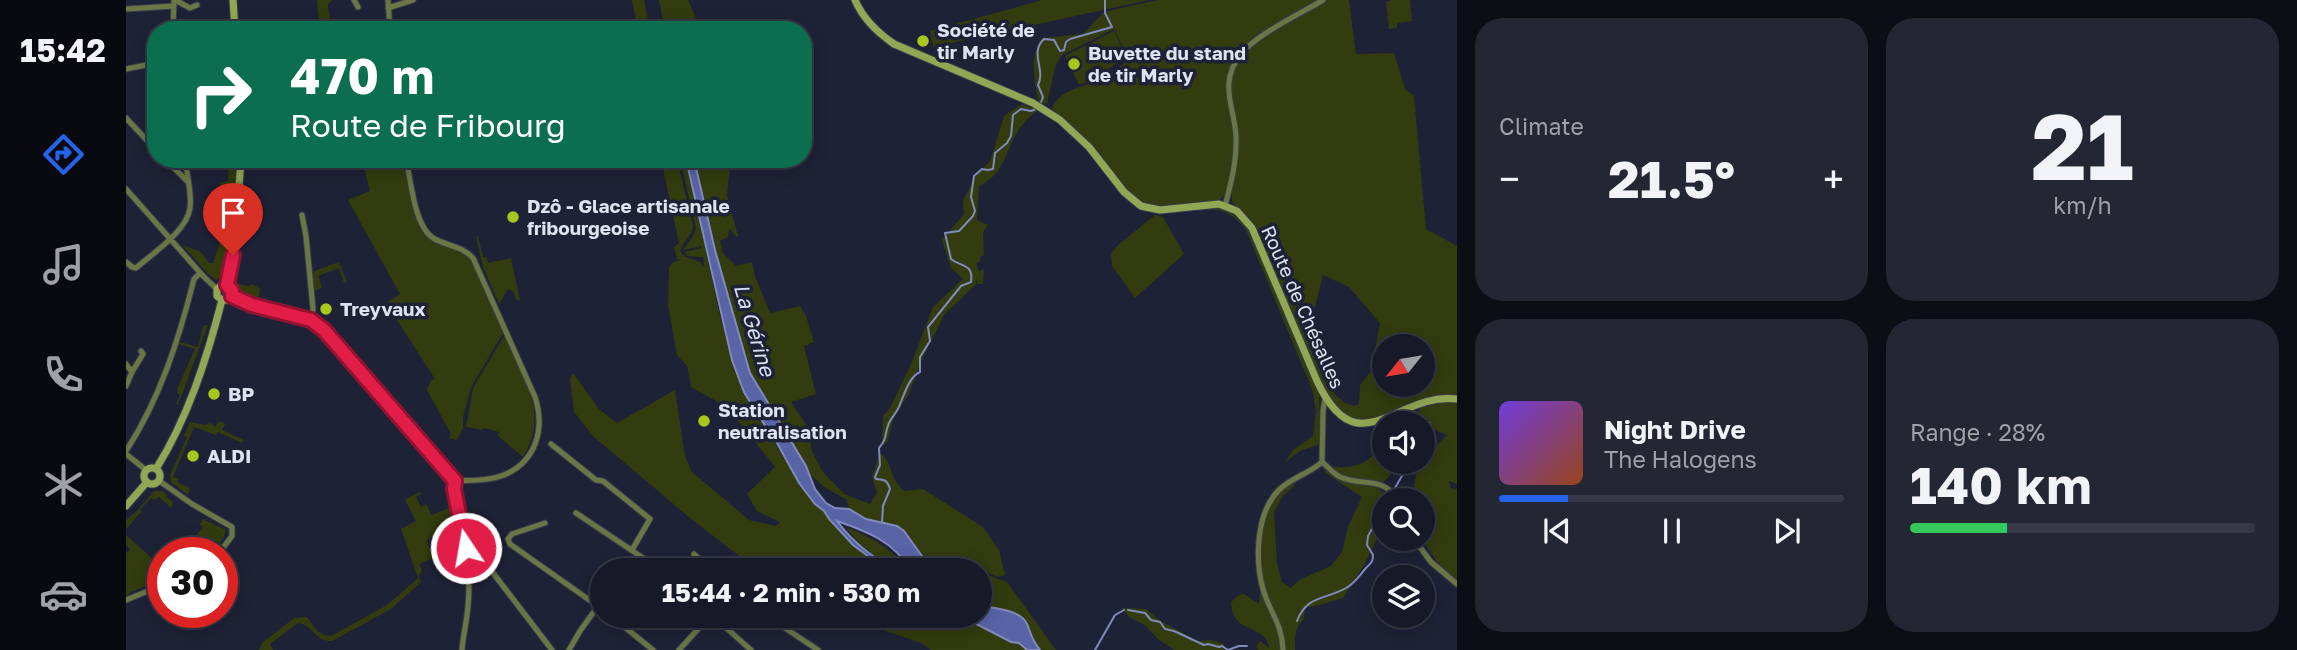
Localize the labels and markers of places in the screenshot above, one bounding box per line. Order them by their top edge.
place label: Société de tir Marly [937,18,1035,63]
marker: Société de tir Marly [915,33,931,49]
place label: Buvette du stand de tir Marly [1088,41,1246,86]
marker: Buvette du stand de tir Marly [1066,56,1082,72]
pin [203,183,263,255]
place label: Dzô - Glace artisanale fribourgeoise [527,194,730,239]
marker: Dzô - Glace artisanale fribourgeoise [505,209,521,225]
place label: Treyvaux [340,297,425,320]
marker: Treyvaux [318,301,334,317]
place label: BP [228,382,254,405]
marker: BP [206,386,222,402]
place label: Station neutralisation [718,398,847,443]
marker: Station neutralisation [696,413,712,429]
place label: ALDI [207,444,251,467]
marker: ALDI [185,448,201,464]

